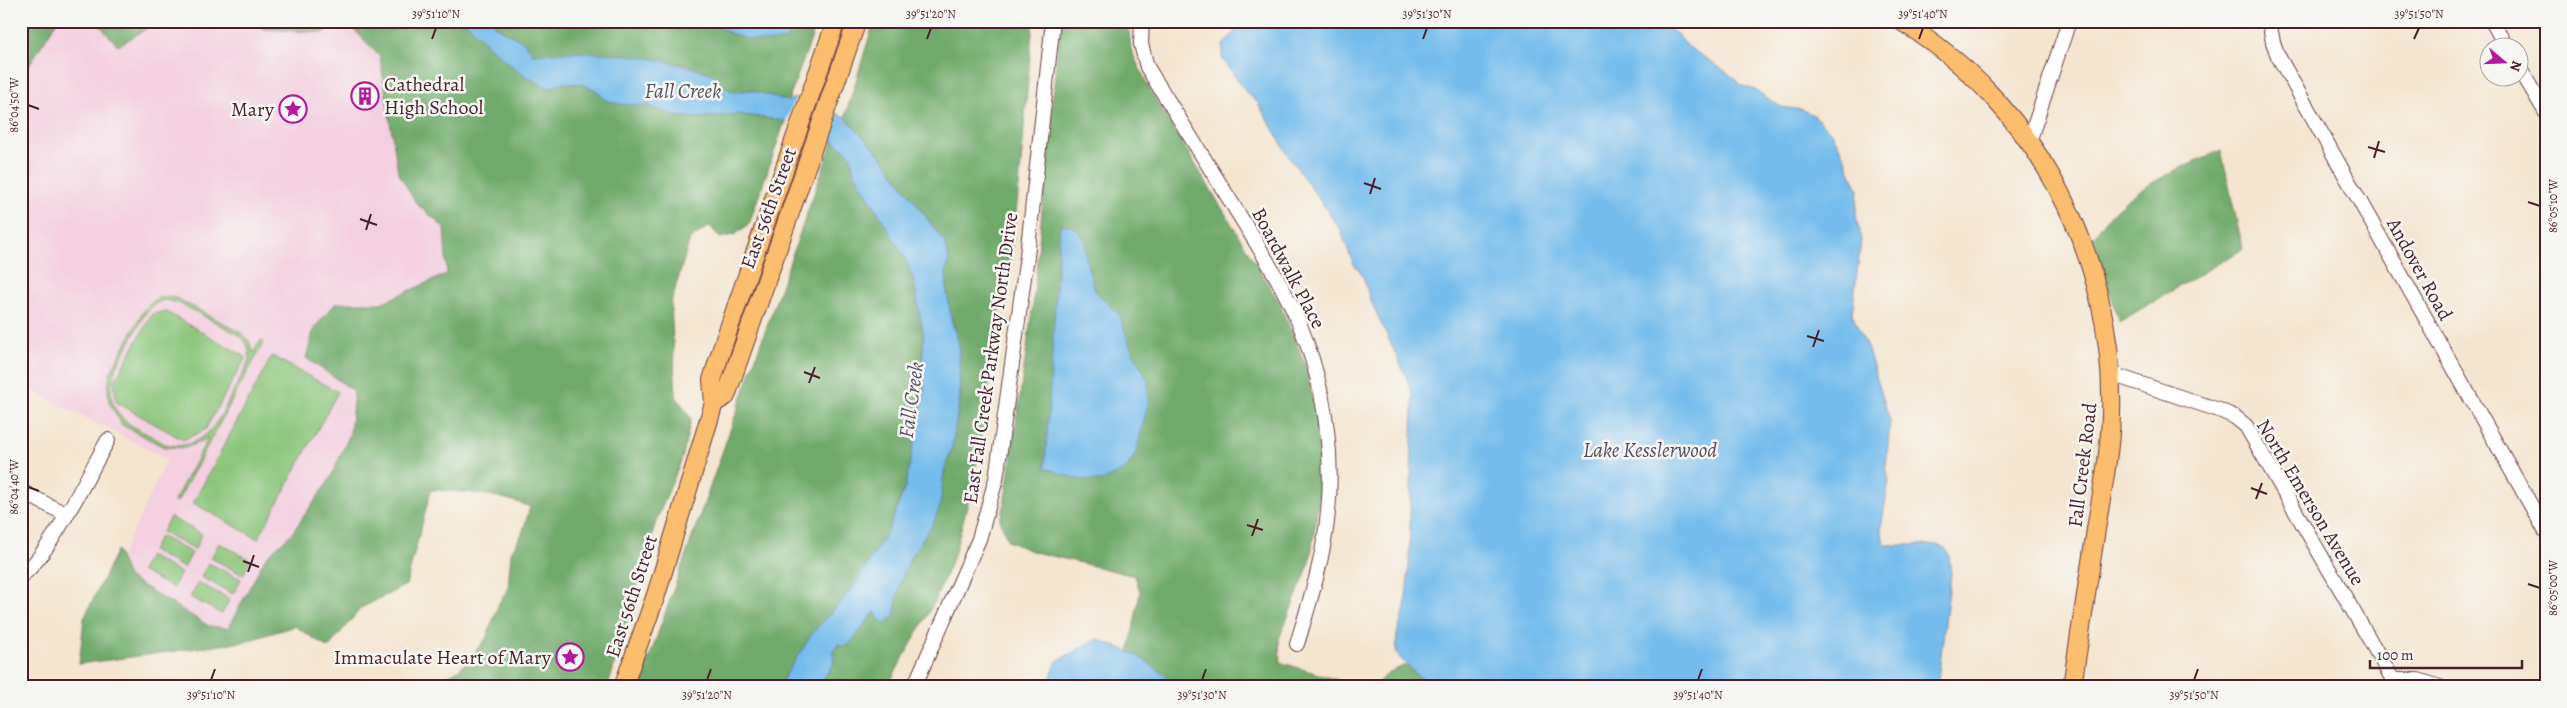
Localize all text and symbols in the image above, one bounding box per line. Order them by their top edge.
text: 39°51'10"N [412,6,460,22]
text: 39°51'20"N [906,6,956,22]
text: 39°51'30"N [1402,6,1452,22]
text: 39°51'40"N [1898,6,1948,22]
text: 39°51'50"N [2394,6,2444,22]
north arrow [2480,38,2530,88]
text: N [2505,58,2526,74]
place label: Cathedral High School [384,71,483,121]
text: 86°04'50"W [6,77,22,133]
water label: Fall Creek [645,77,721,105]
building icon: Cathedral High School [350,81,380,111]
place icon: Mary [278,94,308,124]
place label: Mary [231,96,275,123]
street label: East 56th Street [734,143,803,273]
text: 86°05'10"W [2545,178,2561,233]
street label: Boardwalk Place [1245,203,1332,334]
street label: East Fall Creek Parkway North Drive [957,211,1024,506]
street label: Andover Road [2380,212,2459,326]
water label: Fall Creek [892,360,930,440]
street label: Fall Creek Road [2061,401,2104,529]
street label: North Emerson Avenue [2250,414,2371,591]
water label: Lake Kesslerwood [1583,436,1717,464]
text: 86°04'40"W [6,458,22,515]
street label: East 56th Street [599,531,664,661]
text: 86°05'00"W [2545,559,2561,616]
scale bar [2370,638,2522,670]
place icon: Immaculate Heart of Mary [555,642,585,672]
place label: Immaculate Heart of Mary [334,644,552,671]
text: 100 m [2377,645,2414,665]
text: 39°51'10"N [187,687,235,703]
text: 39°51'20"N [682,687,732,703]
text: 39°51'30"N [1177,687,1227,703]
text: 39°51'40"N [1673,687,1723,703]
text: 39°51'50"N [2169,687,2219,703]

